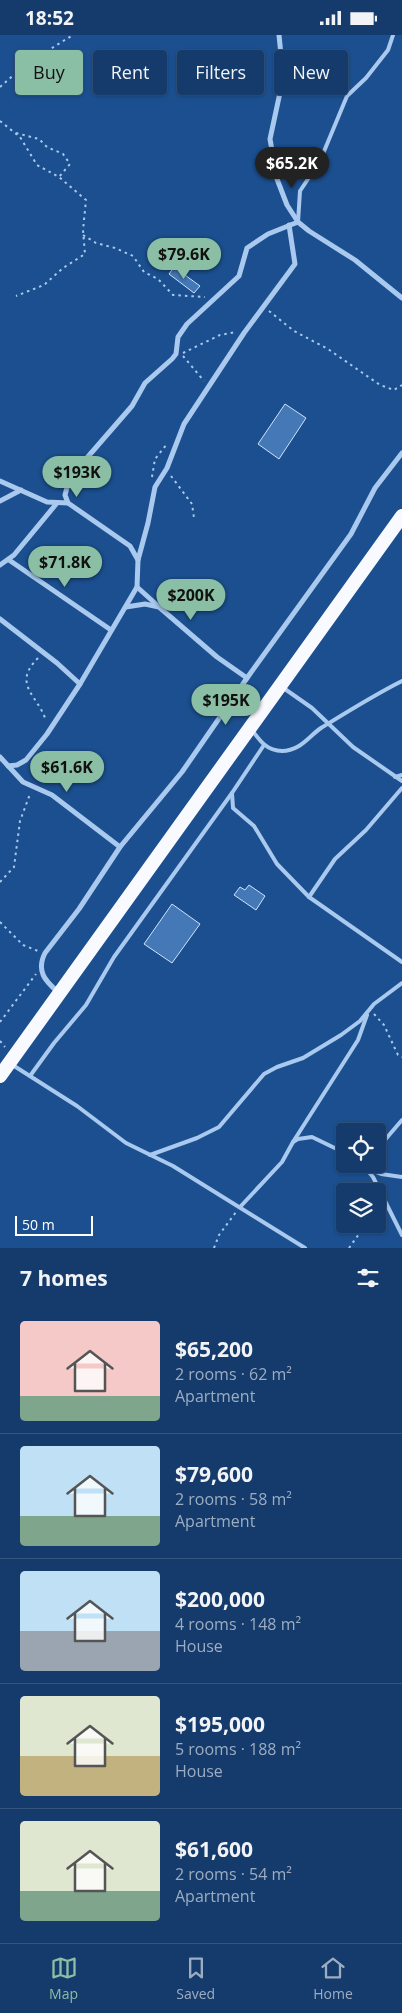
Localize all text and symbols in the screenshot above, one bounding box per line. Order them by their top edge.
text: 18:52 [25,5,74,31]
chip: Buy [15,50,83,95]
chip: Rent [93,50,167,95]
chip: Filters [177,50,264,95]
chip: New [274,50,348,95]
pin: $65.2K [251,147,333,189]
text: $65.2K [266,152,318,174]
pin: $79.6K [143,237,225,280]
text: $79.6K [158,243,210,265]
pin: $193K [42,455,112,498]
text: $193K [53,461,101,483]
pin: $71.8K [24,545,106,588]
text: $71.8K [39,551,91,573]
pin: $200K [156,579,226,621]
text: $200K [167,584,215,606]
pin: $195K [191,683,261,726]
text: $195K [202,689,250,711]
pin: $61.6K [26,751,108,793]
text: $61.6K [41,756,93,778]
map controls [336,1123,386,1233]
button: locate [336,1123,386,1173]
button: layers [336,1183,386,1233]
scale bar [15,1213,92,1236]
text: 50 m [22,1215,55,1234]
text: 7 homes [20,1264,108,1292]
icon: filters [354,1264,382,1292]
text: $65,200 [175,1335,253,1363]
icon: home [60,1341,120,1401]
text: 2 rooms · 62 m² [175,1363,292,1385]
text: Apartment [175,1385,255,1407]
text: $79,600 [175,1460,253,1488]
icon: home [60,1466,120,1526]
text: 2 rooms · 58 m² [175,1488,292,1510]
text: Apartment [175,1510,255,1532]
text: $200,000 [175,1585,265,1613]
icon: home [60,1591,120,1651]
text: 4 rooms · 148 m² [175,1613,301,1635]
text: House [175,1635,223,1657]
text: $195,000 [175,1710,265,1738]
icon: home [60,1716,120,1776]
text: 5 rooms · 188 m² [175,1738,301,1760]
text: House [175,1760,223,1782]
text: $61,600 [175,1835,253,1863]
icon: home [60,1841,120,1901]
text: 2 rooms · 54 m² [175,1863,292,1885]
text: Apartment [175,1885,255,1907]
tab: Map [49,1954,78,2003]
tab: Saved [176,1954,215,2003]
tab: Home [313,1954,353,2003]

